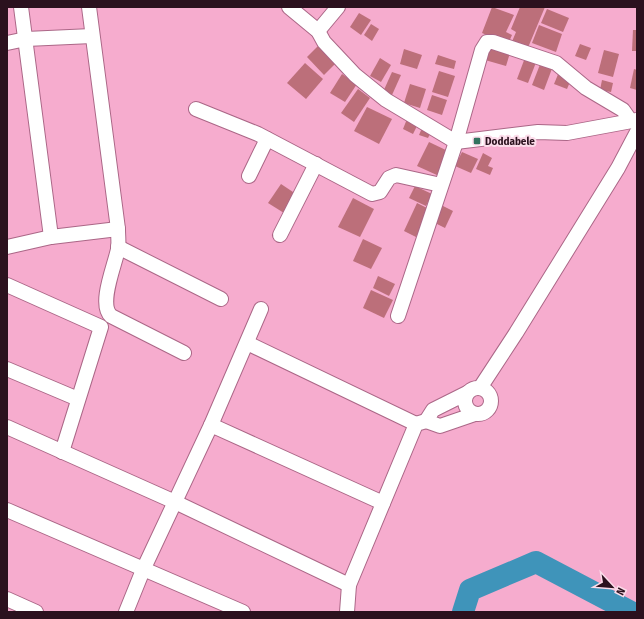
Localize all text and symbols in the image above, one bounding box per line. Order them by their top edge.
place label: Doddabele [485,135,535,148]
marker: Doddabele [472,136,482,146]
north arrow [592,567,632,607]
text: N [613,585,628,597]

